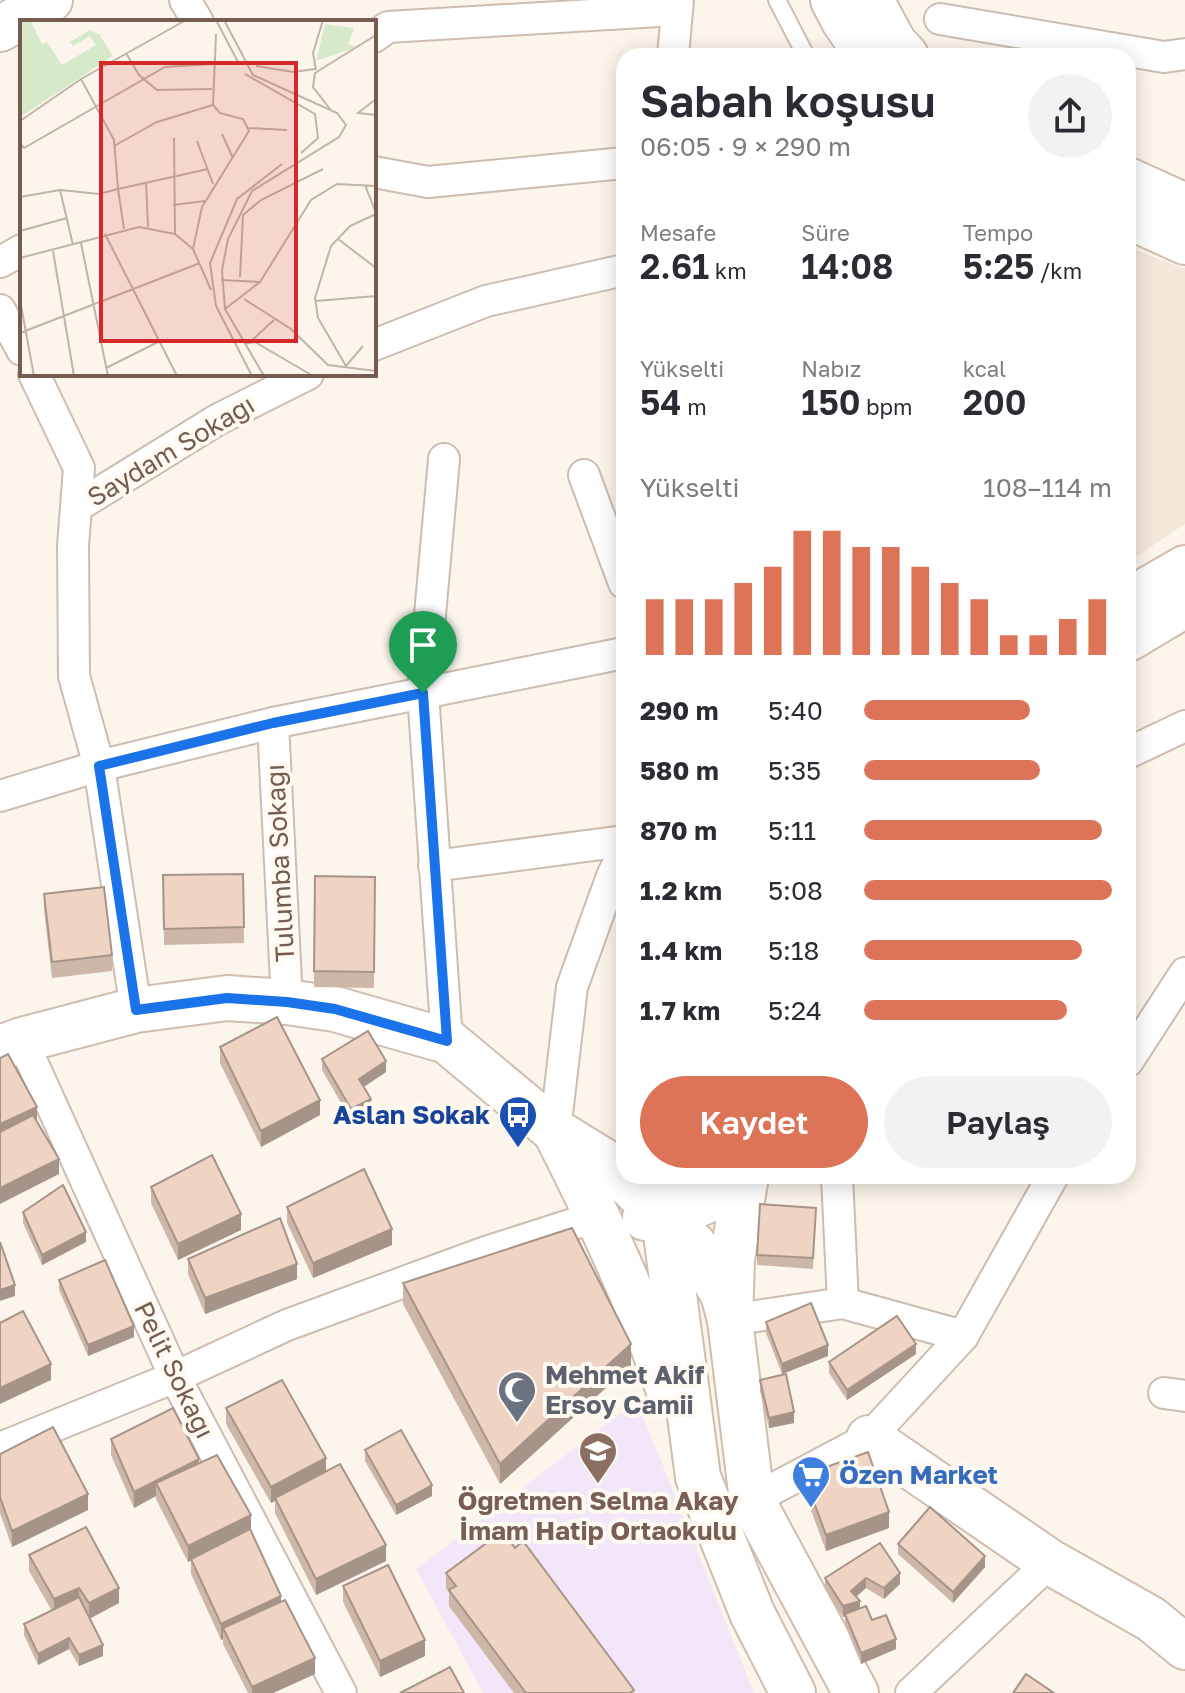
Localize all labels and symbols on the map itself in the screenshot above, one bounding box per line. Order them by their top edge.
inset map [20,20,376,376]
street label: Saydam Sokağı [82,389,260,513]
pin [389,611,457,693]
street label: Tulumba Sokağı [259,763,300,963]
bus stop icon: Aslan Sokak [497,1094,539,1149]
place label: Aslan Sokak [333,1099,490,1130]
street label: Pelit Sokağı [128,1296,221,1443]
place label: Mehmet Akif Ersoy Camii [545,1359,705,1420]
mosque icon: Mehmet Akif Ersoy Camii [496,1369,538,1424]
school or university icon: Öğretmen Selma Akay İmam Hatip Ortaokulu [577,1430,619,1485]
supermarket icon: Özen Market [790,1454,832,1509]
place label: Özen Market [839,1459,998,1490]
place label: Öğretmen Selma Akay İmam Hatip Ortaokulu [457,1485,739,1546]

